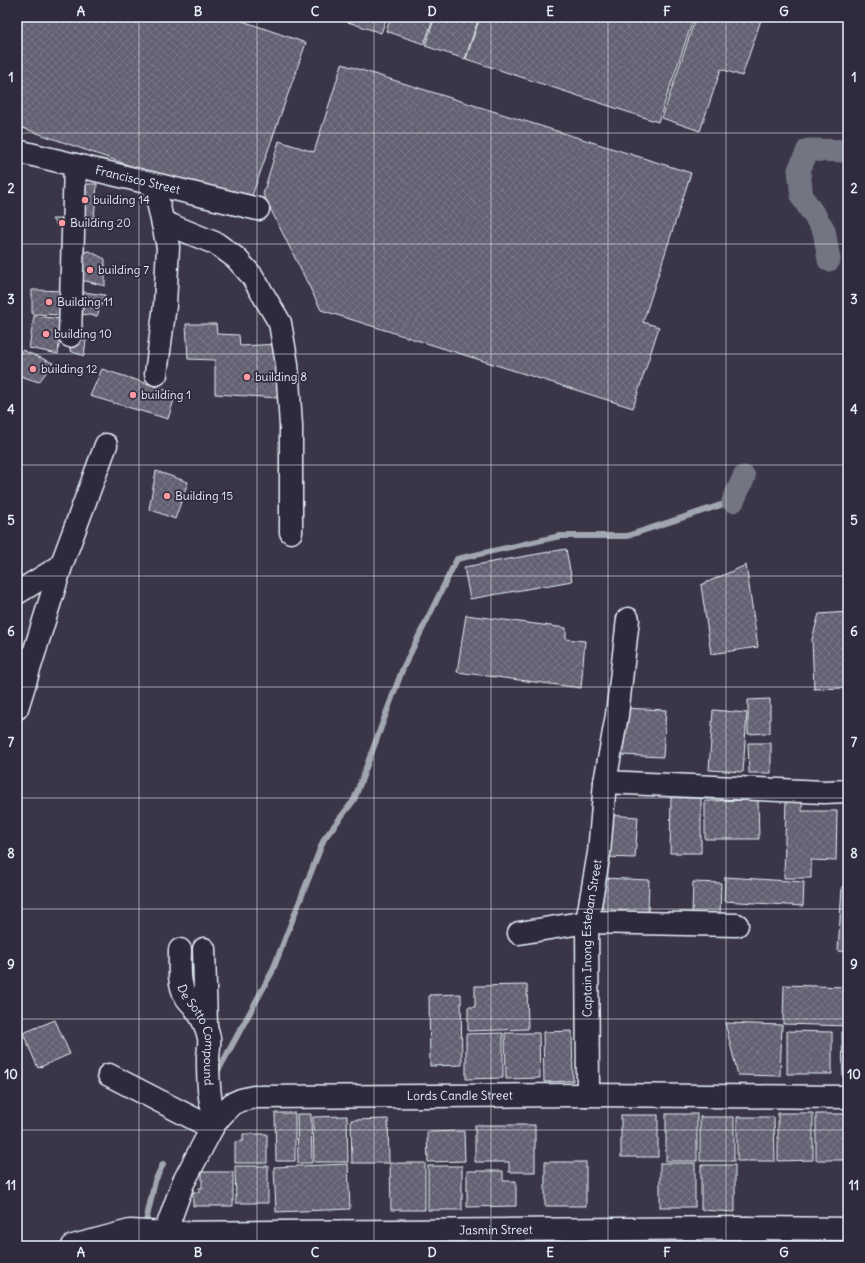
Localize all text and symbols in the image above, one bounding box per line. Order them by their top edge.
text: A [77,3,86,20]
text: B [194,3,203,20]
text: C [311,3,320,20]
text: D [427,3,437,20]
text: E [546,3,554,20]
text: F [663,3,671,20]
text: G [779,3,789,20]
text: 1 [8,69,14,86]
text: 1 [851,69,857,86]
street label: Francisco Street [94,162,182,197]
text: 2 [7,180,15,197]
text: 2 [850,180,858,197]
place label: building 14 [93,192,150,207]
marker: building 14 [80,195,90,205]
place label: Building 20 [70,215,131,230]
marker: Building 20 [57,218,67,228]
place label: building 7 [98,262,149,277]
marker: building 7 [85,265,95,275]
text: 3 [7,291,15,308]
text: 3 [850,291,858,308]
place label: Building 11 [57,294,113,309]
marker: Building 11 [44,297,54,307]
place label: building 10 [54,326,112,341]
marker: building 10 [41,329,51,339]
place label: building 12 [41,361,98,376]
marker: building 12 [28,364,38,374]
place label: building 8 [255,369,307,384]
marker: building 8 [242,372,252,382]
place label: building 1 [141,387,191,402]
marker: building 1 [128,390,138,400]
text: 4 [7,401,15,418]
text: 4 [850,401,858,418]
place label: Building 15 [175,488,233,503]
marker: Building 15 [162,491,172,501]
text: 5 [7,512,15,529]
text: 5 [850,512,858,529]
text: 6 [7,623,15,640]
text: 6 [850,623,858,640]
text: 7 [8,734,15,751]
text: 7 [851,734,858,751]
text: 8 [7,845,15,862]
text: 8 [850,845,858,862]
street label: Captain Inong Esteban Street [579,858,605,1017]
text: 9 [7,956,15,973]
text: 9 [850,956,858,973]
street label: De Sotto Compound [174,982,218,1086]
text: 10 [4,1066,18,1083]
text: 10 [847,1066,861,1083]
street label: Lords Candle Street [407,1087,513,1103]
text: 11 [6,1177,16,1194]
text: 11 [849,1177,859,1194]
street label: Jasmin Street [459,1222,533,1237]
text: A [77,1244,86,1261]
text: B [194,1244,203,1261]
text: C [311,1244,320,1261]
text: D [427,1244,437,1261]
text: E [546,1244,554,1261]
text: F [663,1244,671,1261]
text: G [779,1244,789,1261]

